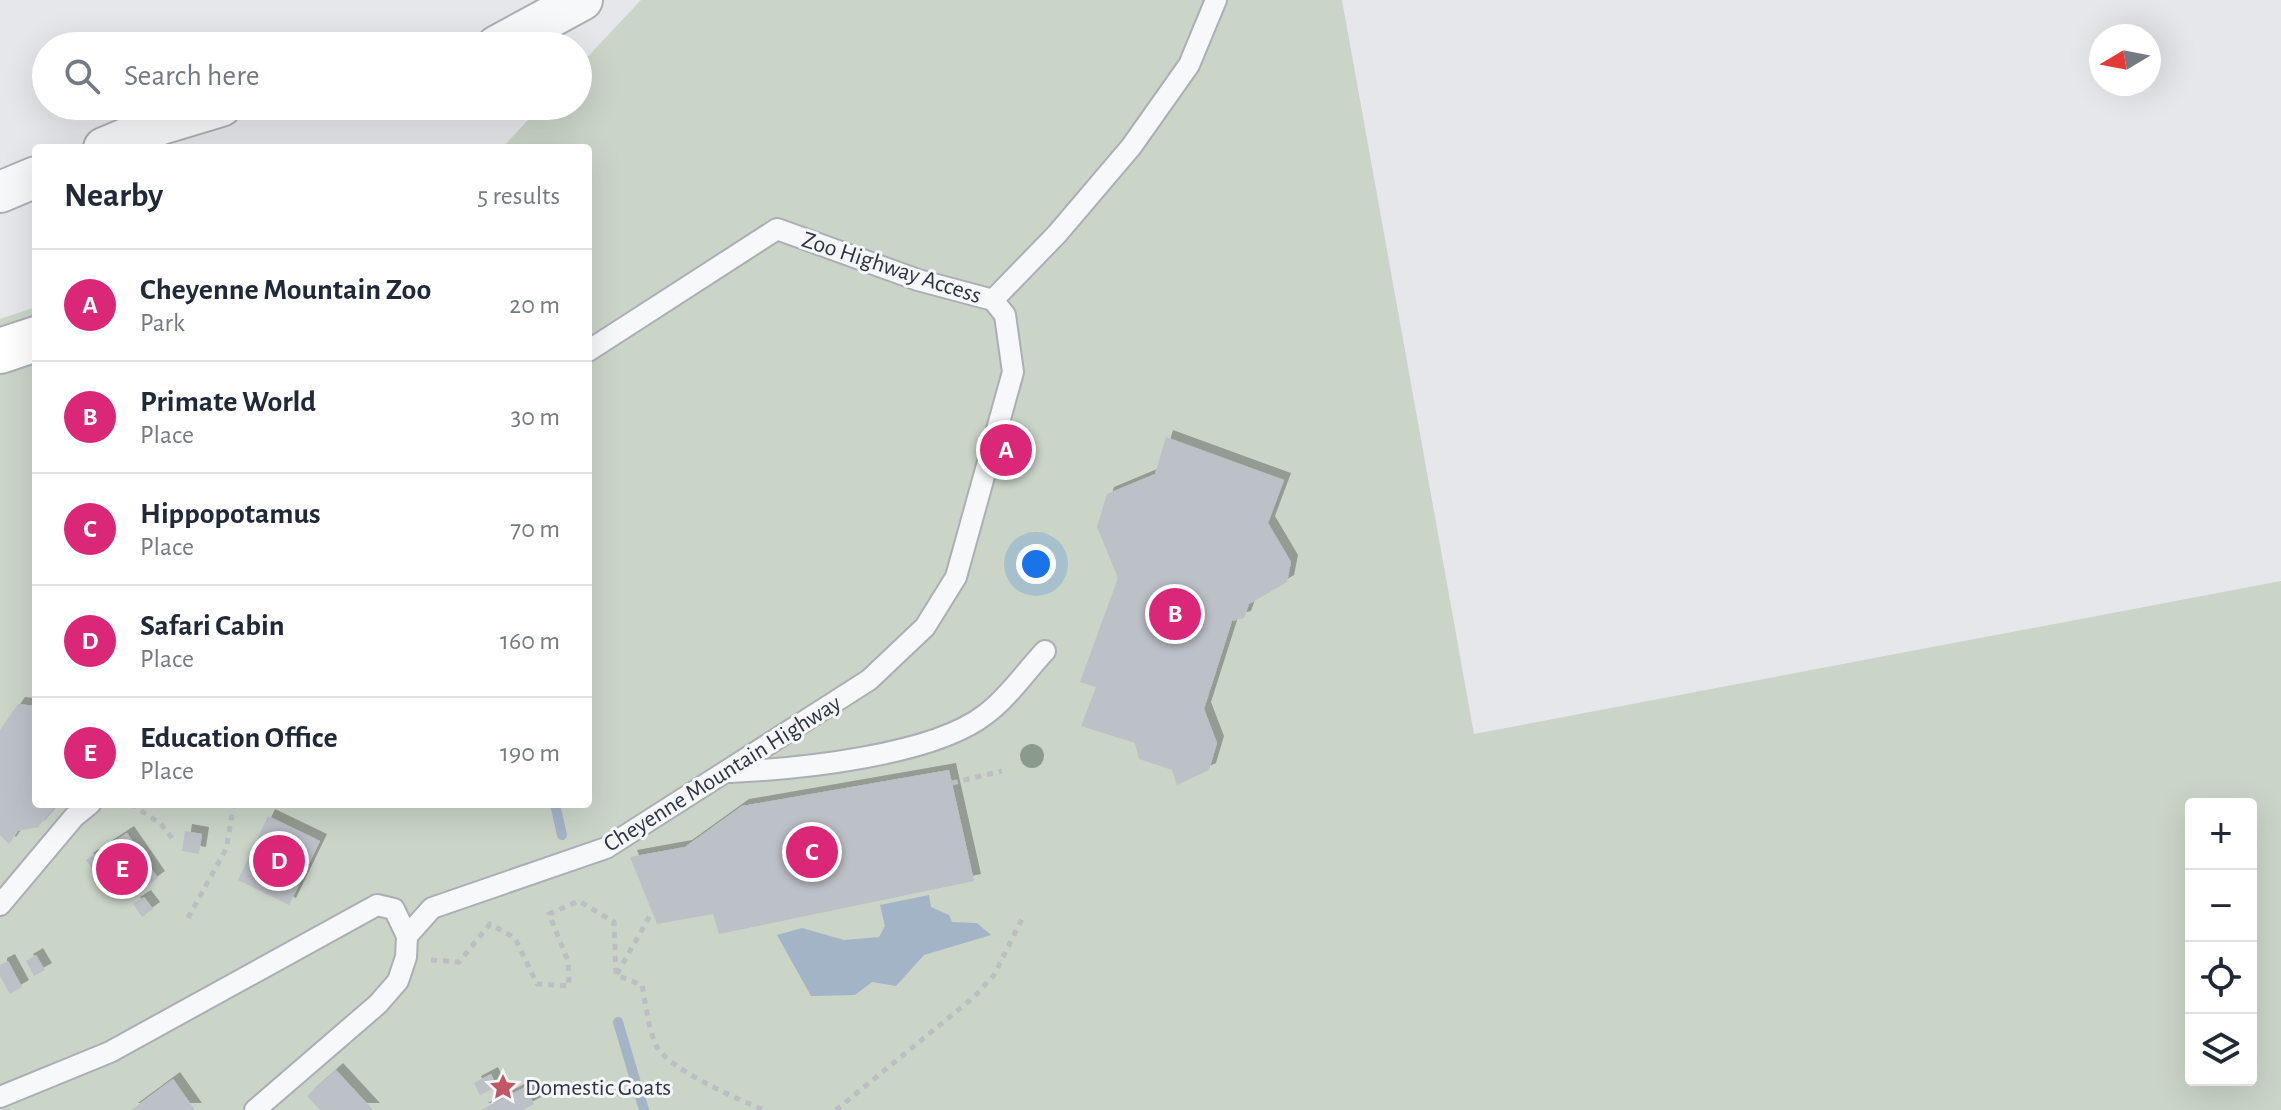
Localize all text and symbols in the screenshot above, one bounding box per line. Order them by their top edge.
north arrow [2089,24,2161,96]
search box [32,32,592,120]
icon: search [60,54,104,98]
text: Search here [124,61,260,91]
text: Nearby [64,179,163,213]
text: 5 results [477,183,560,209]
street label: Zoo Highway Access [799,228,984,308]
text: Cheyenne Mountain Zoo [140,275,431,305]
text: A [82,292,98,318]
text: 20 m [509,292,560,318]
text: Park [140,310,185,336]
text: Primate World [140,387,316,417]
text: B [82,404,98,430]
text: 30 m [510,404,560,430]
pin: A [980,420,1032,480]
text: Place [140,422,194,448]
text: Hippopotamus [140,499,321,529]
text: C [83,516,97,542]
text: 70 m [510,516,560,542]
text: Place [140,534,194,560]
your location [1016,544,1056,584]
pin: B [1149,584,1201,644]
text: Safari Cabin [140,611,285,641]
text: D [81,628,99,654]
text: 160 m [500,628,560,654]
text: Place [140,646,194,672]
street label: Cheyenne Mountain Highway [598,688,846,858]
text: Education Office [140,723,338,753]
text: E [83,740,97,766]
text: 190 m [500,740,560,766]
text: Place [140,758,194,784]
map controls [2185,798,2257,1086]
button: + [2185,798,2257,870]
pin: C [786,822,838,882]
pin: D [253,831,305,891]
pin: E [96,839,148,899]
button: − [2185,870,2257,942]
button: locate [2185,942,2257,1014]
button: layers [2185,1014,2257,1086]
place icon: Domestic Goats [488,1072,518,1102]
place label: Domestic Goats [525,1076,671,1100]

